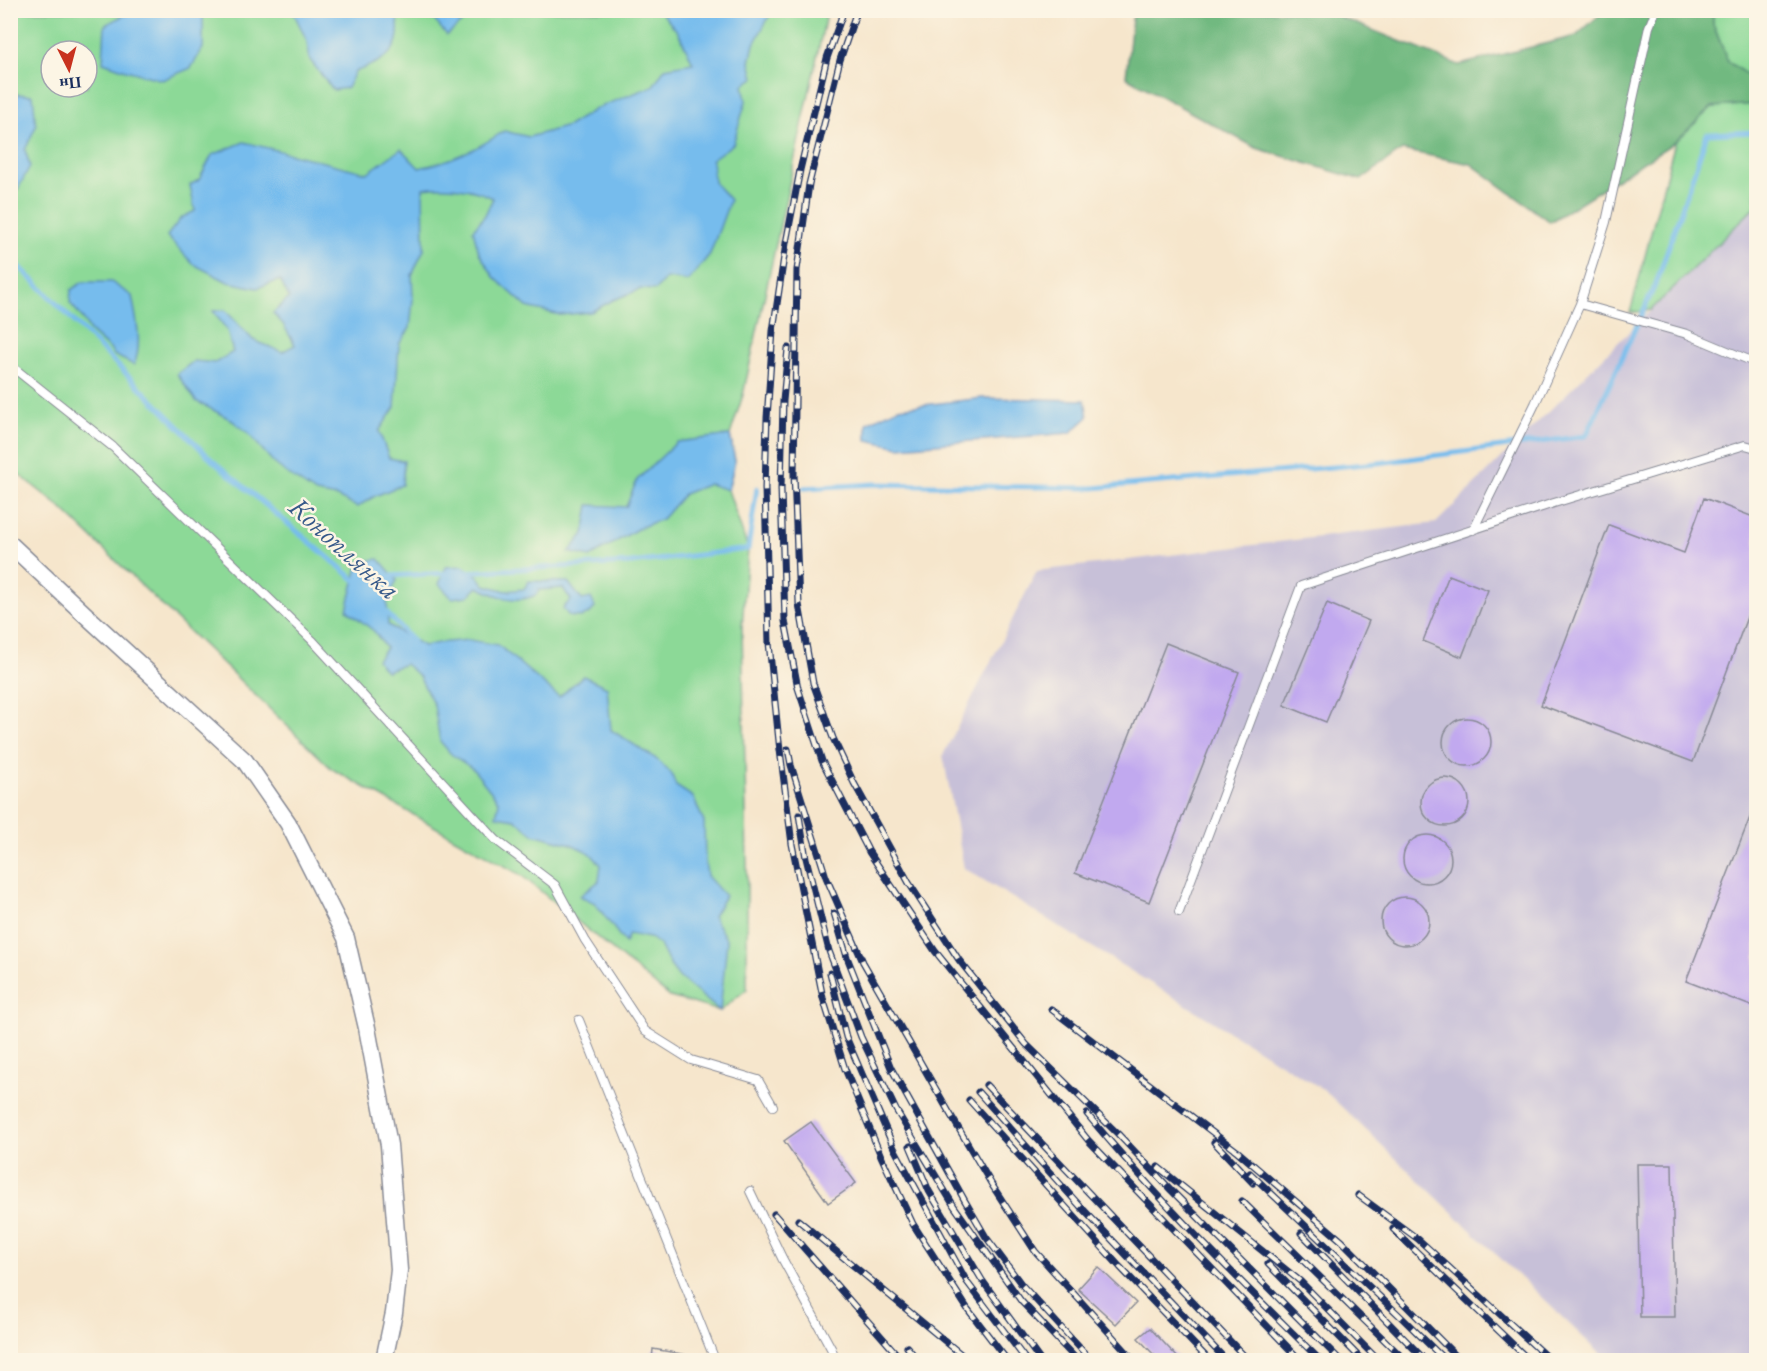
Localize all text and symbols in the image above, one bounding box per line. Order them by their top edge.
north arrow [39,39,99,99]
text: Пн [59,72,82,95]
water label: Коноплянка [281,488,408,607]

